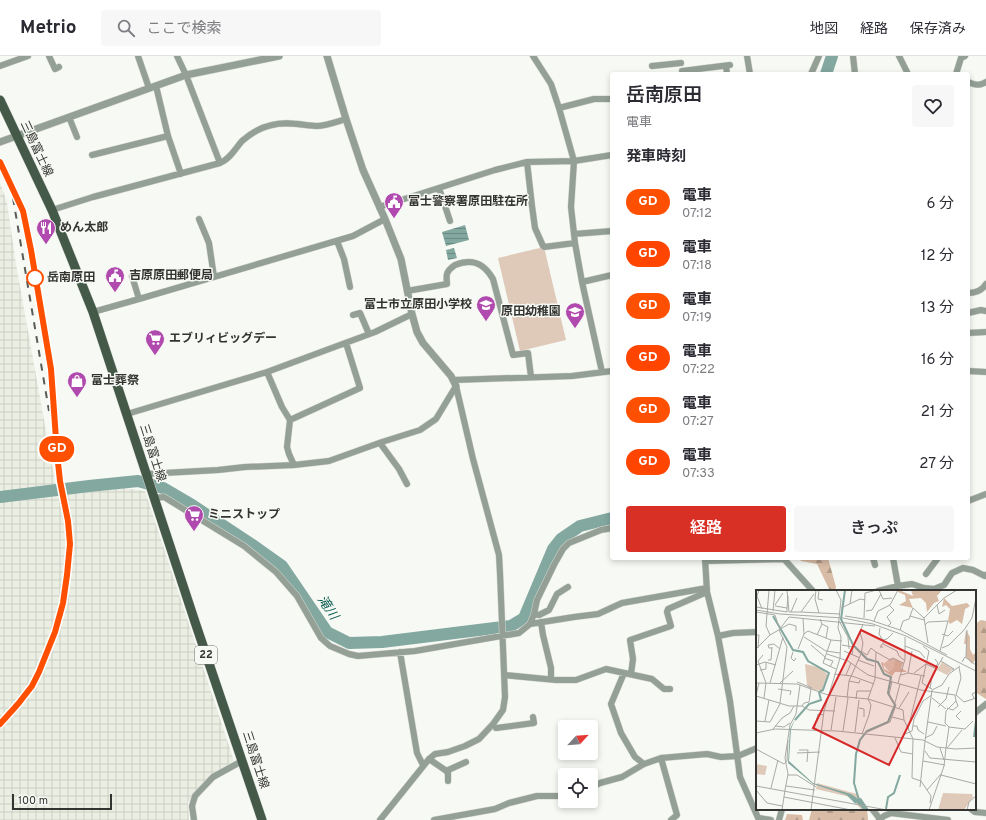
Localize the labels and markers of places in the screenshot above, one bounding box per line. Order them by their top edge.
public building icon: 富士警察署原田駐在所 [383,191,405,219]
place label: 富士警察署原田駐在所 [408,194,528,210]
restaurant icon: めん太郎 [35,217,57,245]
place label: めん太郎 [60,220,108,236]
public building icon: 吉原原田郵便局 [104,265,126,293]
place label: 吉原原田郵便局 [129,268,213,284]
marker: 岳南原田 [26,269,44,287]
place label: 岳南原田 [47,270,95,286]
school or university icon: 富士市立原田小学校 [475,294,497,322]
place label: 富士市立原田小学校 [364,297,472,313]
school or university icon: 原田幼稚園 [564,301,586,329]
place label: 原田幼稚園 [501,304,561,320]
supermarket icon: エブリィビッグデー [144,328,166,356]
place label: エブリィビッグデー [169,331,277,347]
shop icon: 富士葬祭 [66,370,88,398]
place label: 富士葬祭 [91,373,139,389]
supermarket icon: ミニストップ [183,504,205,532]
place label: ミニストップ [208,507,280,523]

